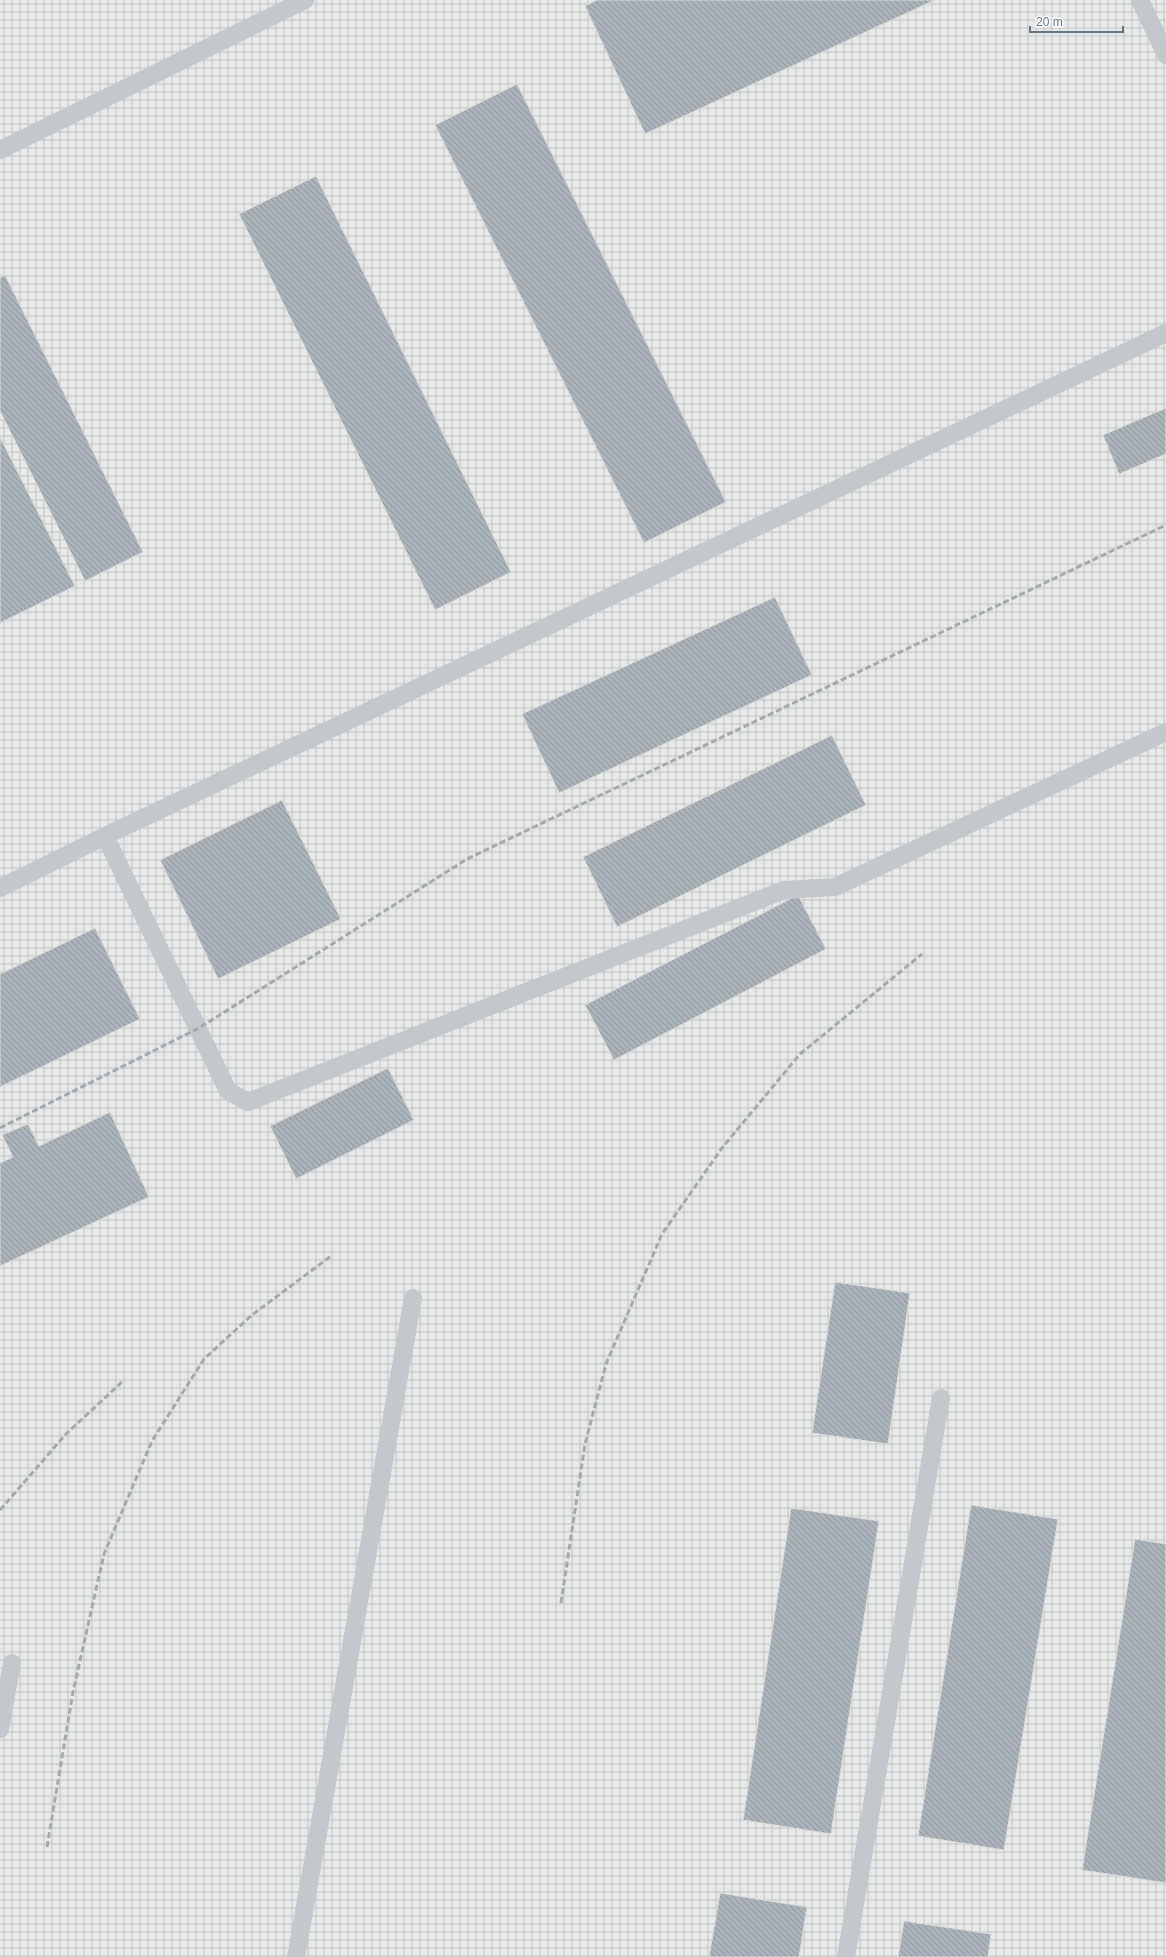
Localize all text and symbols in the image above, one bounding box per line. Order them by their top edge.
scale bar [1030,8,1123,34]
text: 20 m [1036,15,1063,29]

